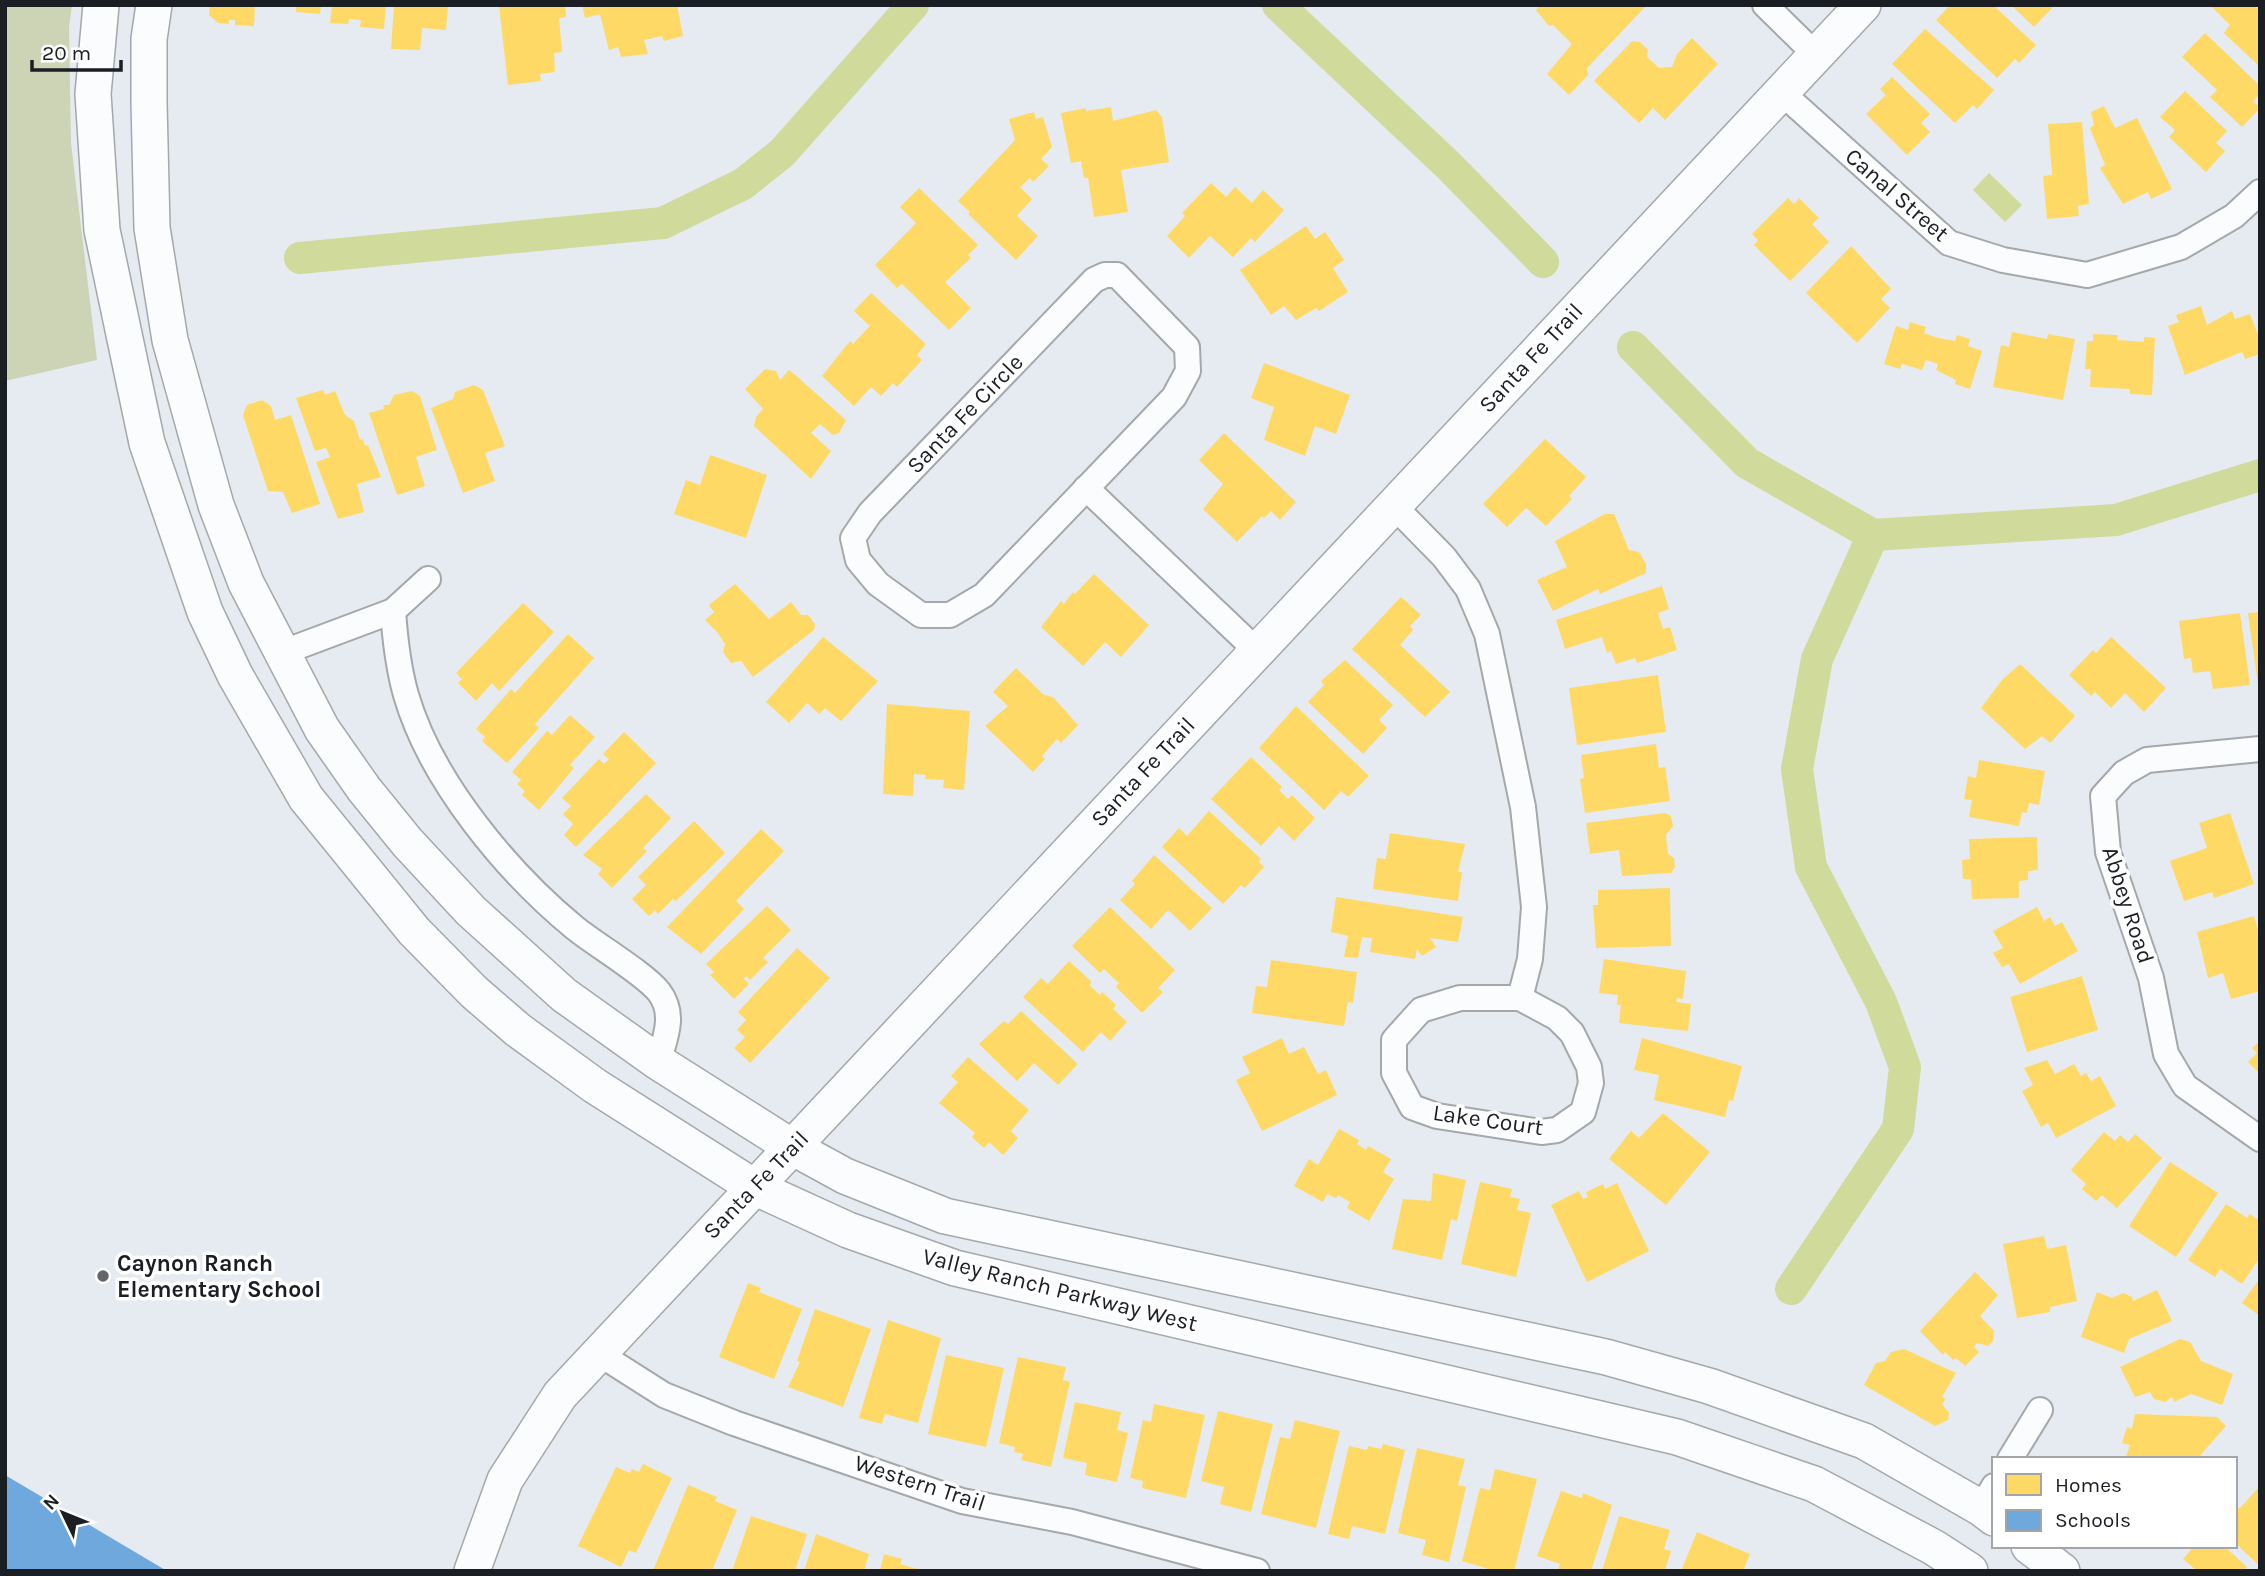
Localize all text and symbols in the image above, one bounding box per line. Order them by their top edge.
scale bar [32,28,121,72]
text: 20 m [42,41,91,65]
street label: Canal Street [1840,143,1955,248]
street label: Santa Fe Trail [1473,298,1589,418]
street label: Santa Fe Circle [901,349,1029,479]
street label: Santa Fe Trail [1085,712,1201,832]
street label: Abbey Road [2096,843,2160,967]
street label: Lake Court [1431,1099,1545,1141]
street label: Santa Fe Trail [698,1125,814,1245]
street label: Valley Ranch Parkway West [920,1243,1200,1337]
place label: Caynon Ranch Elementary School [117,1250,321,1303]
marker: Caynon Ranch Elementary School [95,1268,111,1284]
street label: Western Trail [851,1449,989,1517]
legend [1992,1457,2237,1548]
text: Homes [2055,1473,2122,1497]
north arrow [28,1478,98,1548]
text: N [39,1490,64,1515]
text: Schools [2055,1508,2131,1532]

